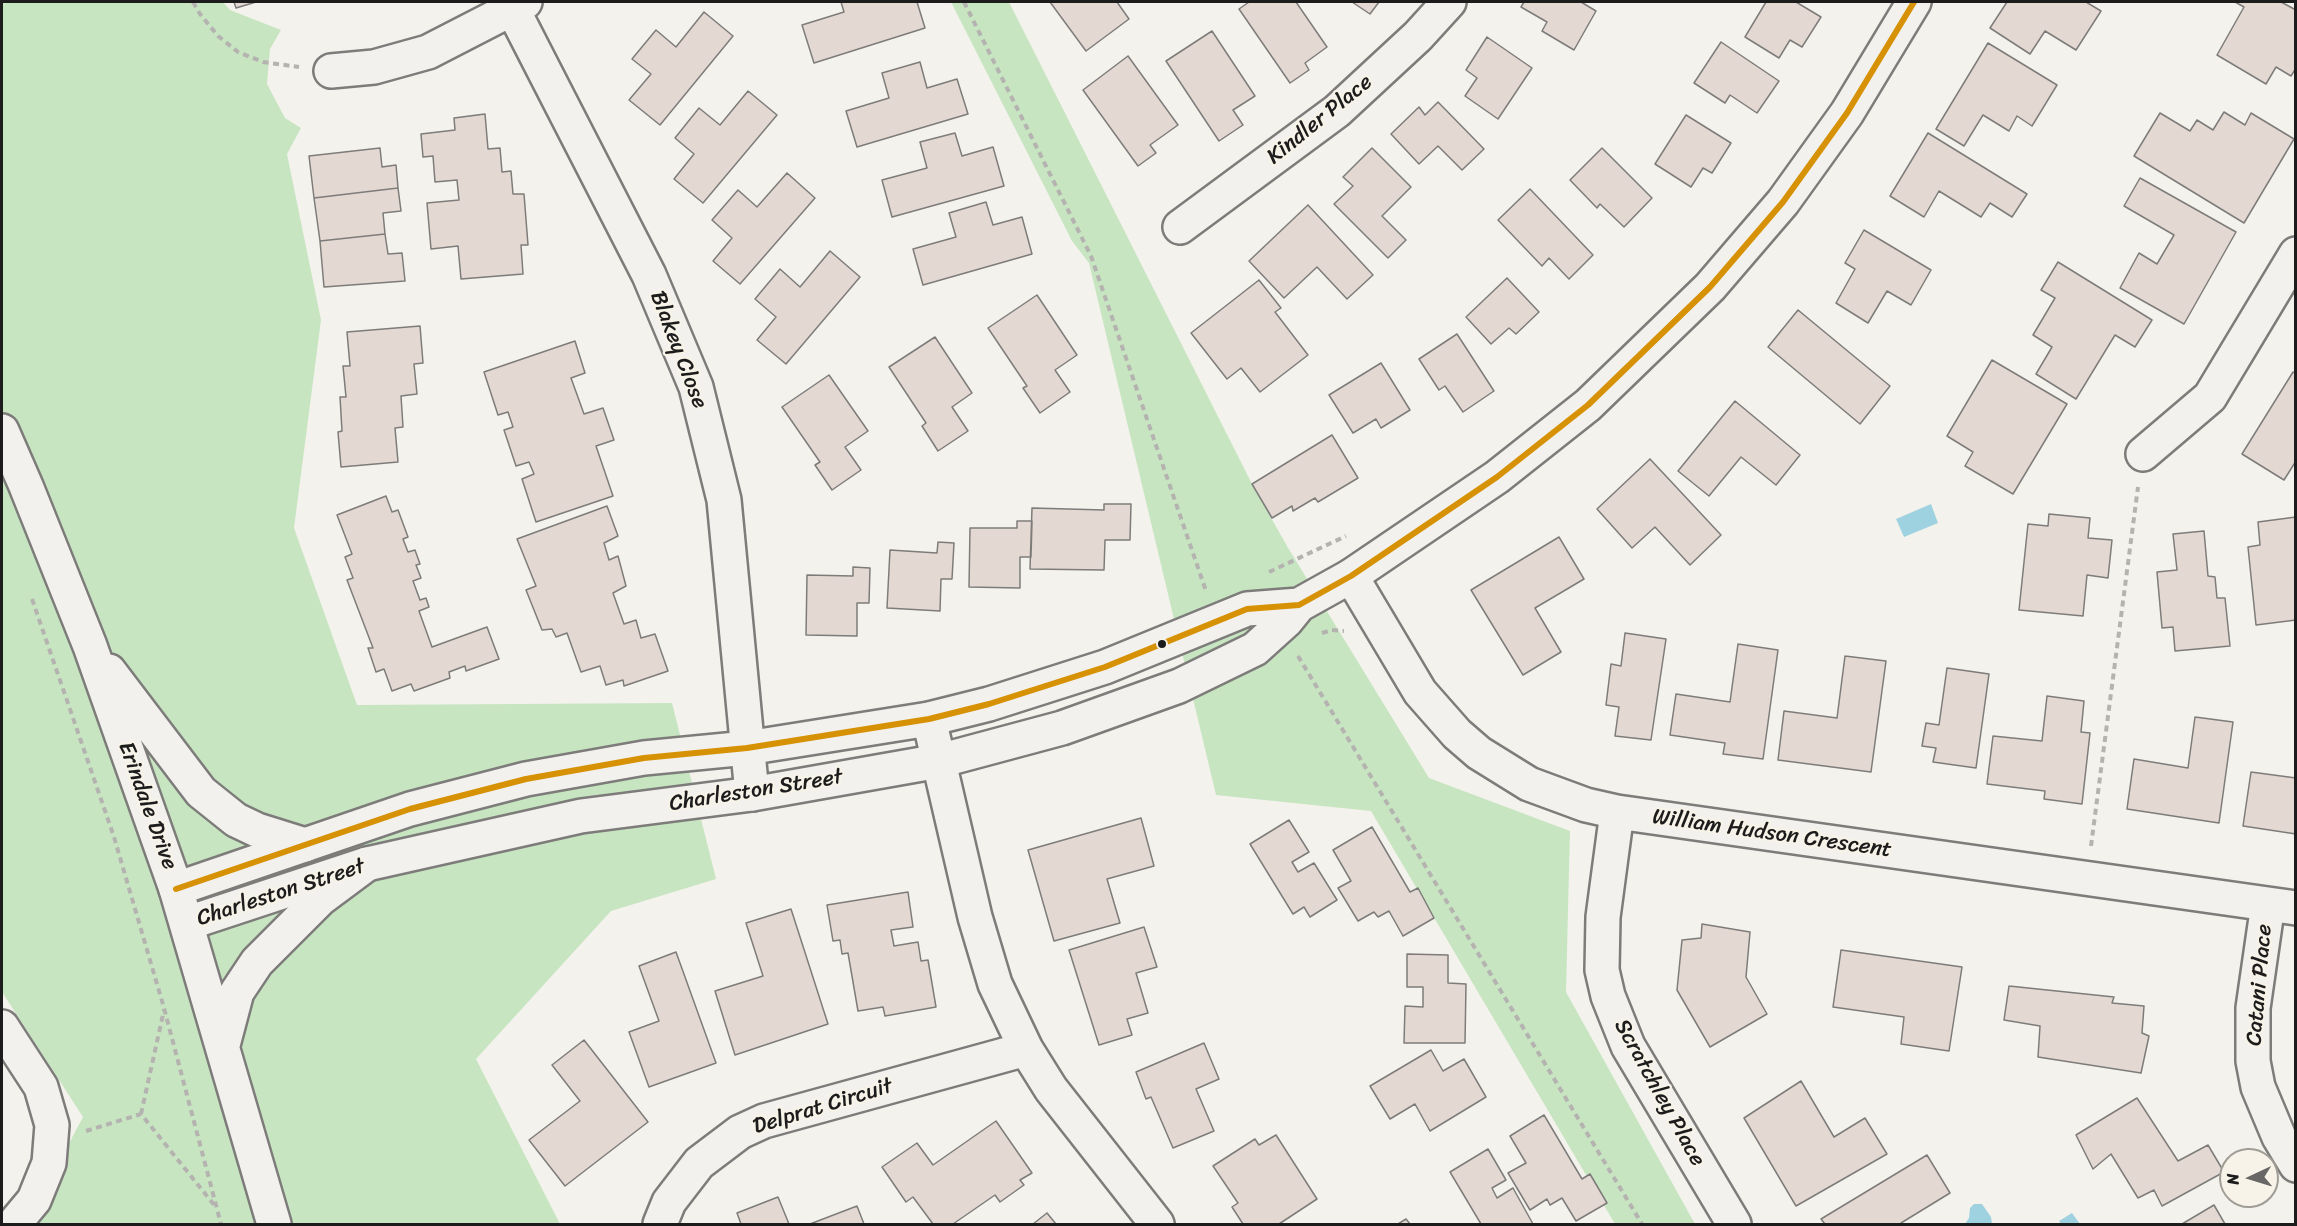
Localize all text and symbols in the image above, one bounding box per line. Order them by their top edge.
street label: Kindler Place [1262,69,1378,171]
street label: Blakey Close [643,287,713,413]
unlabelled marker [1156,638,1168,650]
street label: Erindale Drive [112,738,182,874]
street label: Charleston Street [667,764,845,818]
street label: William Hudson Crescent [1651,804,1893,864]
street label: Charleston Street [194,853,368,933]
street label: Catani Place [2242,923,2278,1047]
street label: Scratchley Place [1608,1015,1710,1171]
street label: Delprat Circuit [750,1073,896,1141]
north arrow [2219,1148,2279,1208]
text: N [2218,1173,2247,1186]

